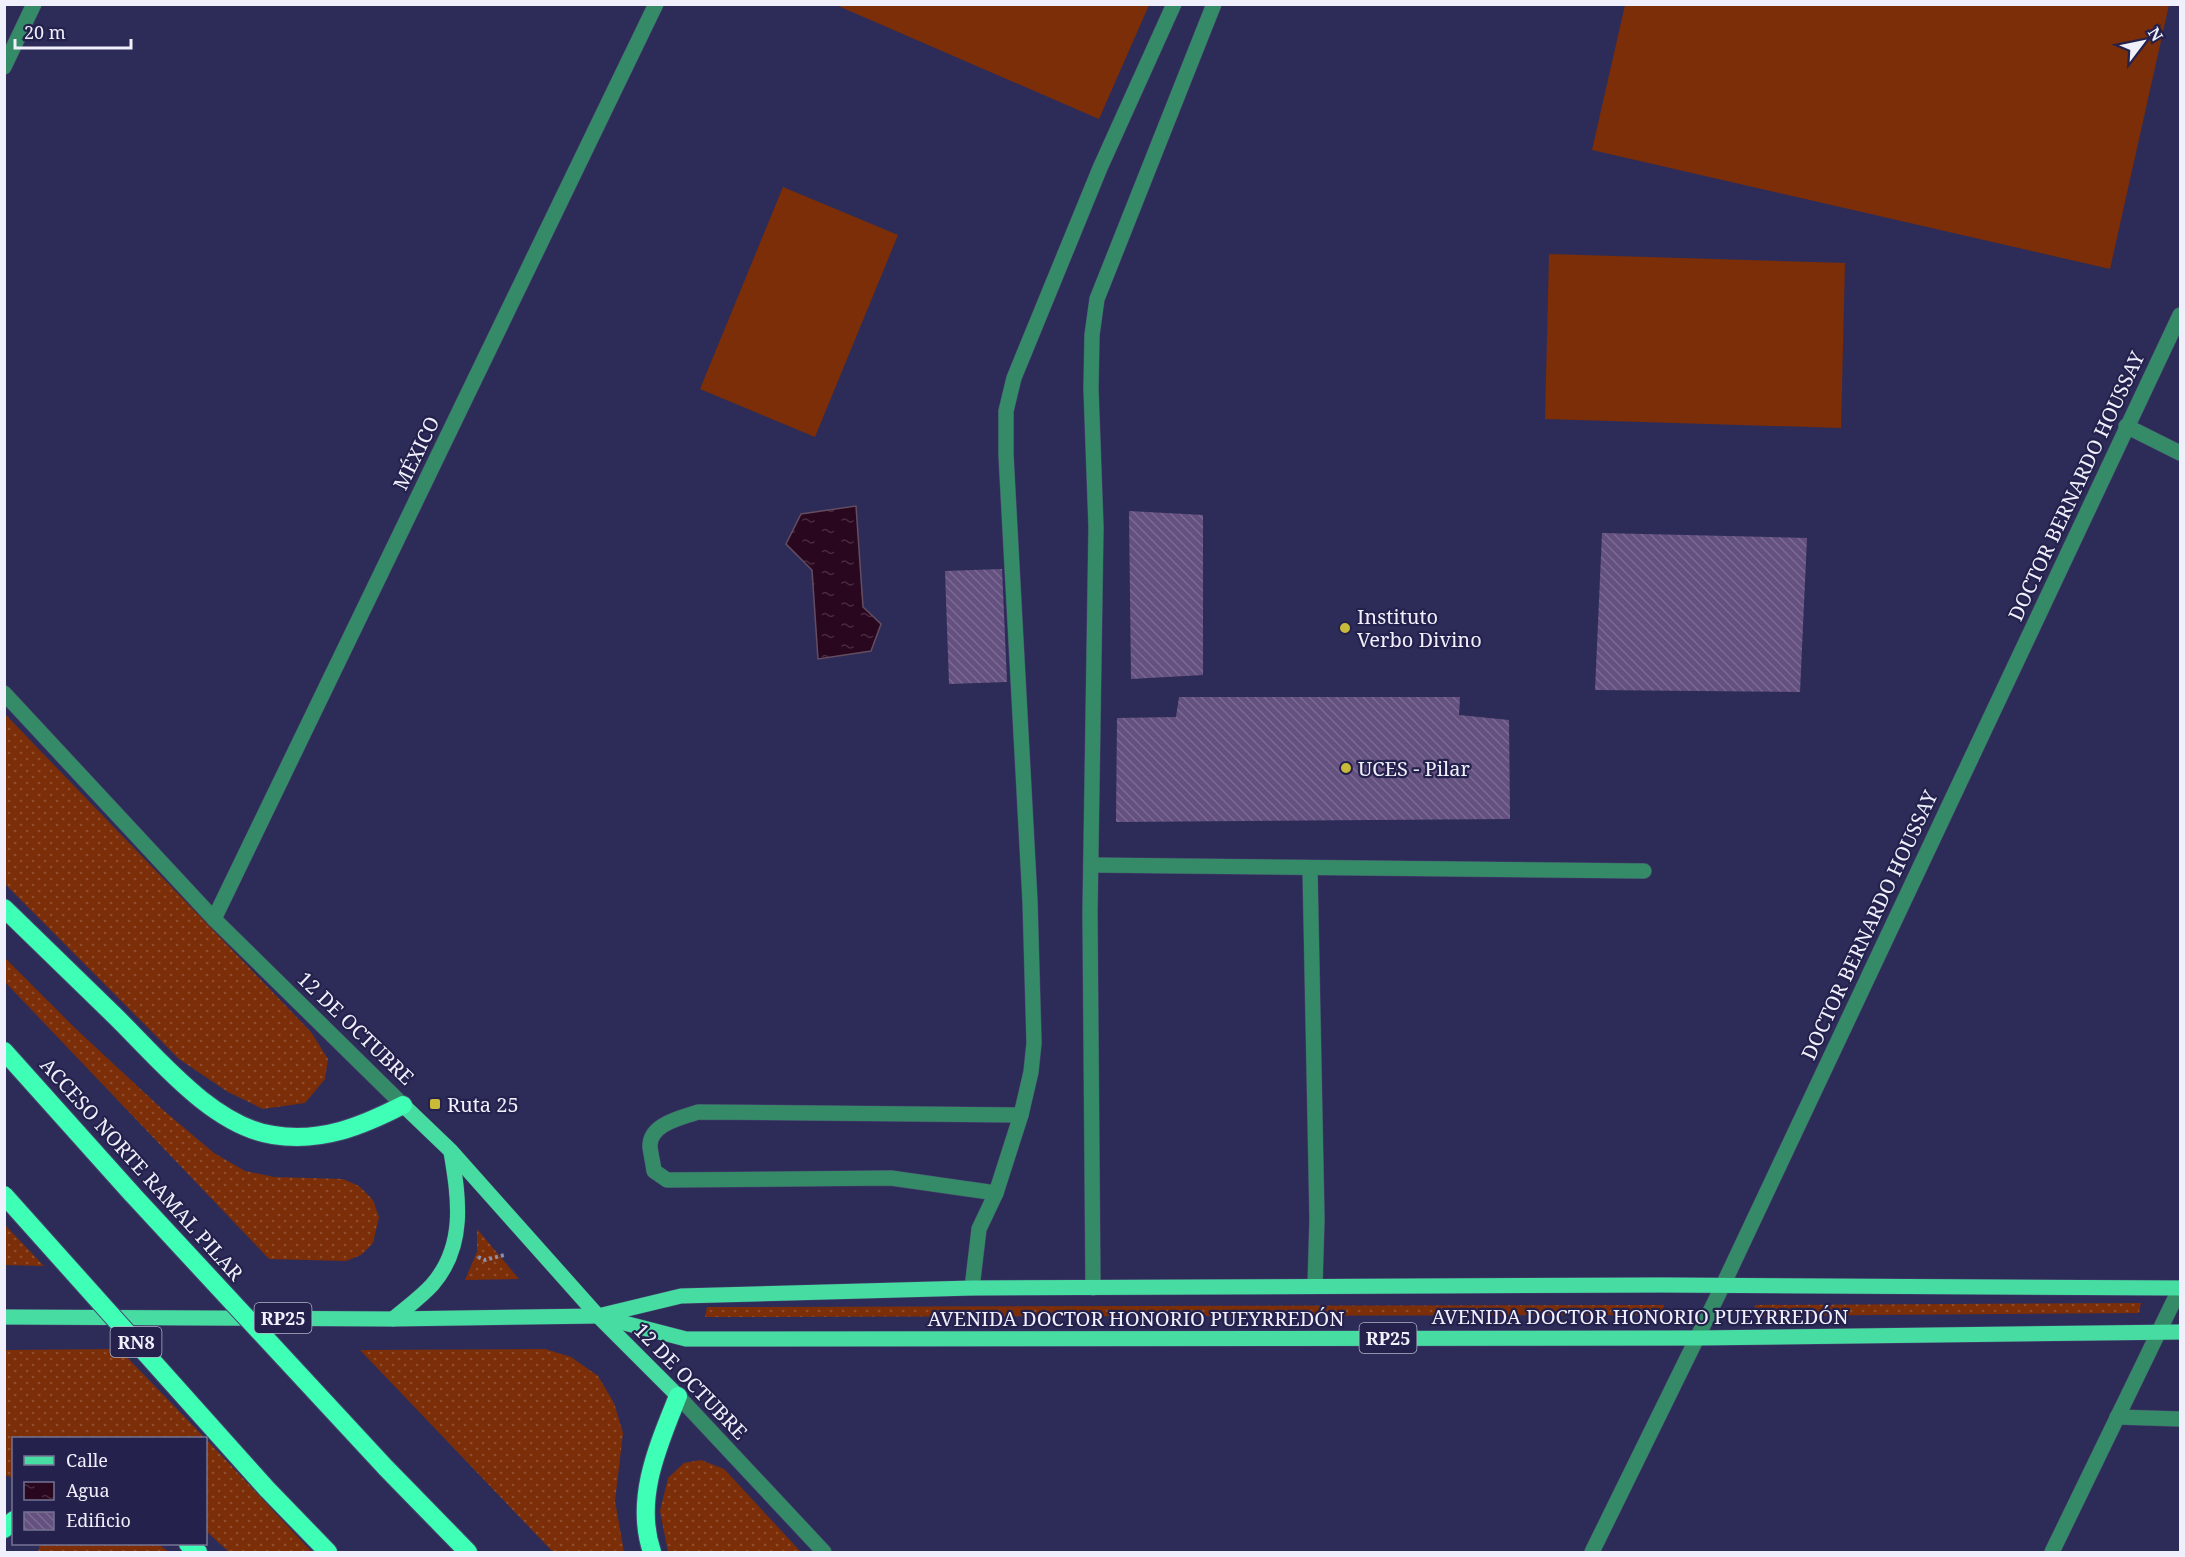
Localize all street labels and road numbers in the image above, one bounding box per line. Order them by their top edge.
street label: DOCTOR BERNARDO HOUSSAY [2002,347,2151,625]
street label: MÉXICO [387,412,445,494]
street label: DOCTOR BERNARDO HOUSSAY [1795,786,1944,1064]
street label: 12 DE OCTUBRE [292,965,420,1091]
street label: ACCESO NORTE RAMAL PILAR [35,1052,250,1287]
road number: RP25 [254,1303,312,1333]
street label: AVENIDA DOCTOR HONORIO PUEYRREDÓN [1432,1303,1848,1330]
street label: AVENIDA DOCTOR HONORIO PUEYRREDÓN [928,1305,1344,1332]
street label: 12 DE OCTUBRE [628,1317,754,1445]
road number: RP25 [1360,1323,1416,1353]
road number: RN8 [110,1327,162,1357]

